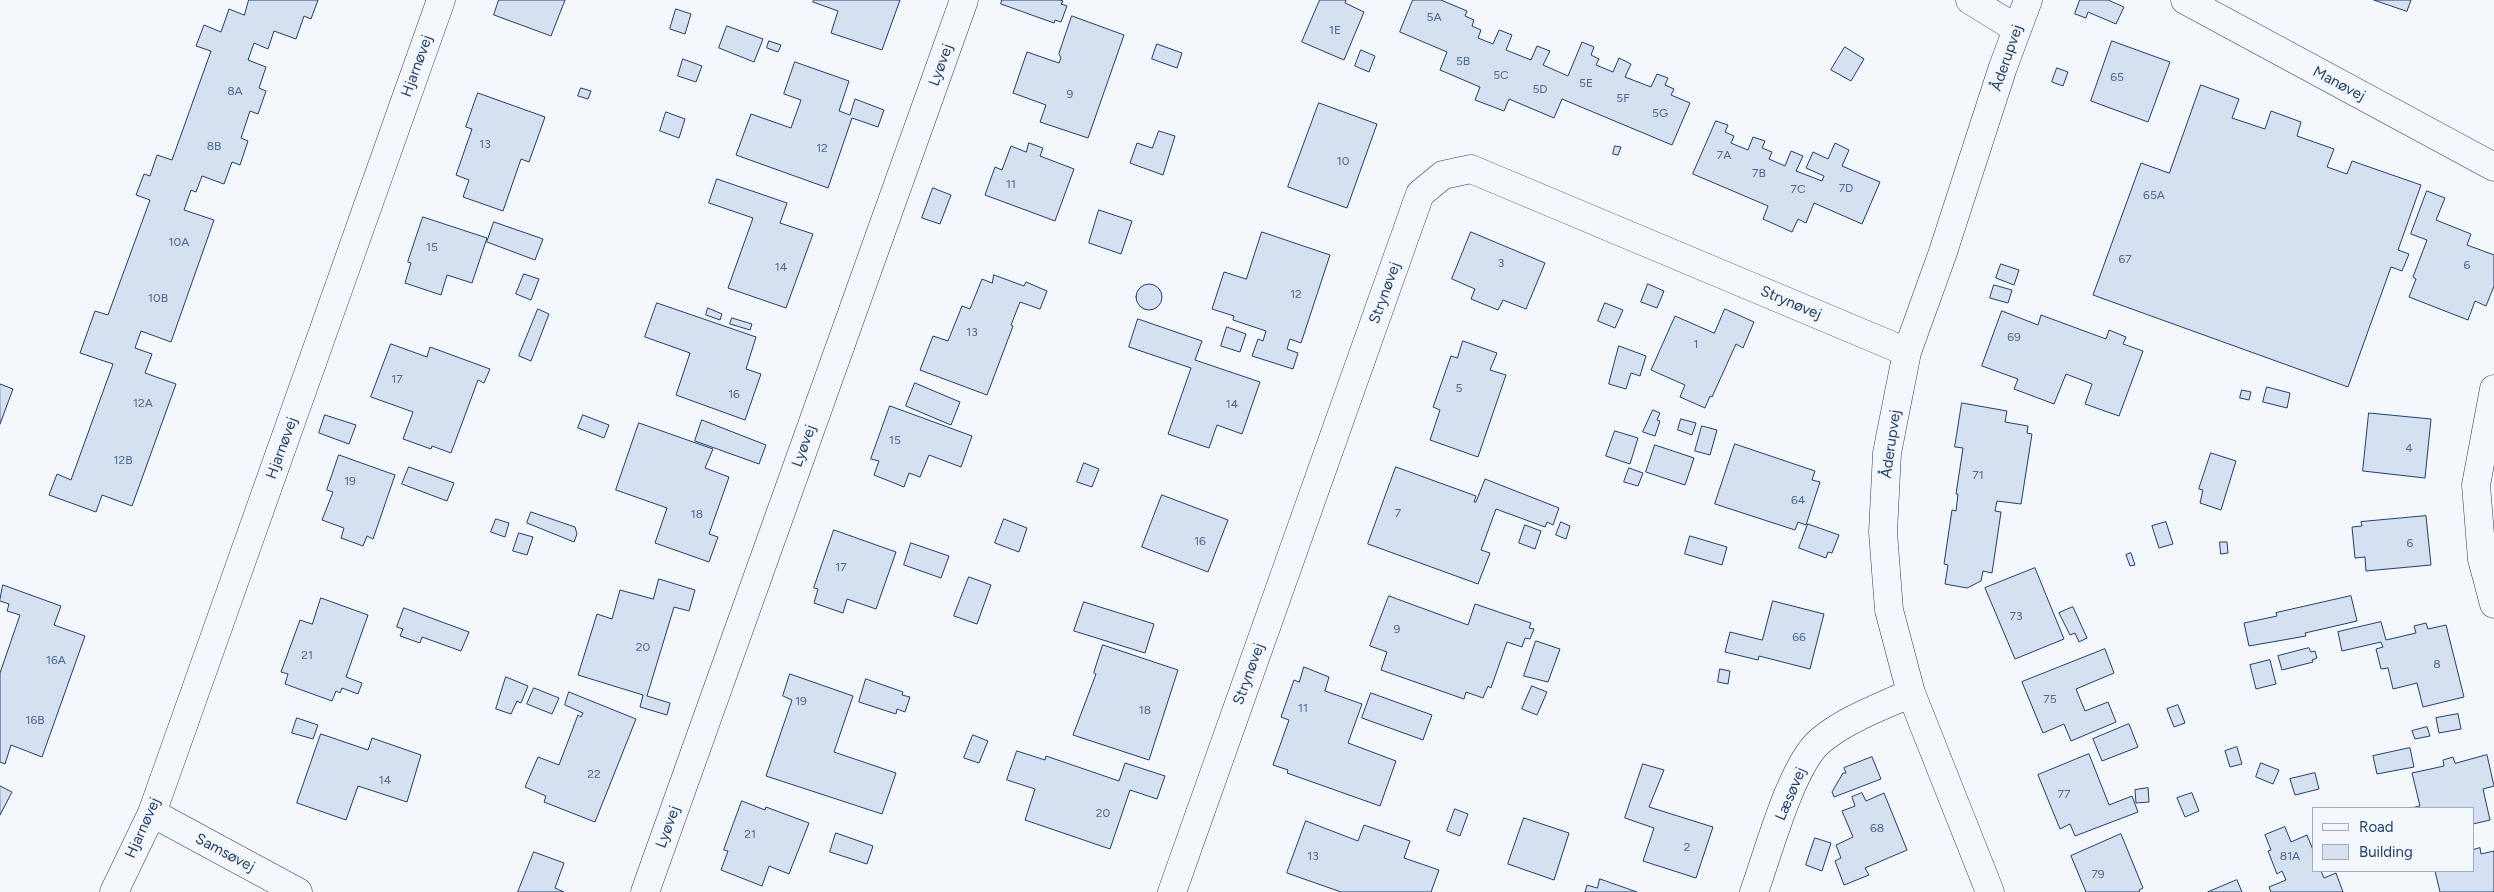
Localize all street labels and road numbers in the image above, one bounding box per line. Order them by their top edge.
street label: Åderupvej [1987,22,2027,94]
street label: Hjarnøvej [397,33,437,99]
street label: Lyøvej [925,41,957,89]
street label: Manøvej [2310,63,2368,105]
street label: Strynøvej [1366,260,1404,326]
street label: Strynøvej [1758,282,1824,324]
street label: Åderupvej [1877,409,1905,479]
street label: Hjarnøvej [262,415,302,481]
street label: Lyøvej [788,422,820,470]
street label: Strynøvej [1230,641,1268,707]
street label: Læsøvej [1772,765,1810,823]
street label: Hjarnøvej [122,795,164,861]
street label: Lyøvej [652,803,684,851]
street label: Samsøvej [192,830,258,876]

